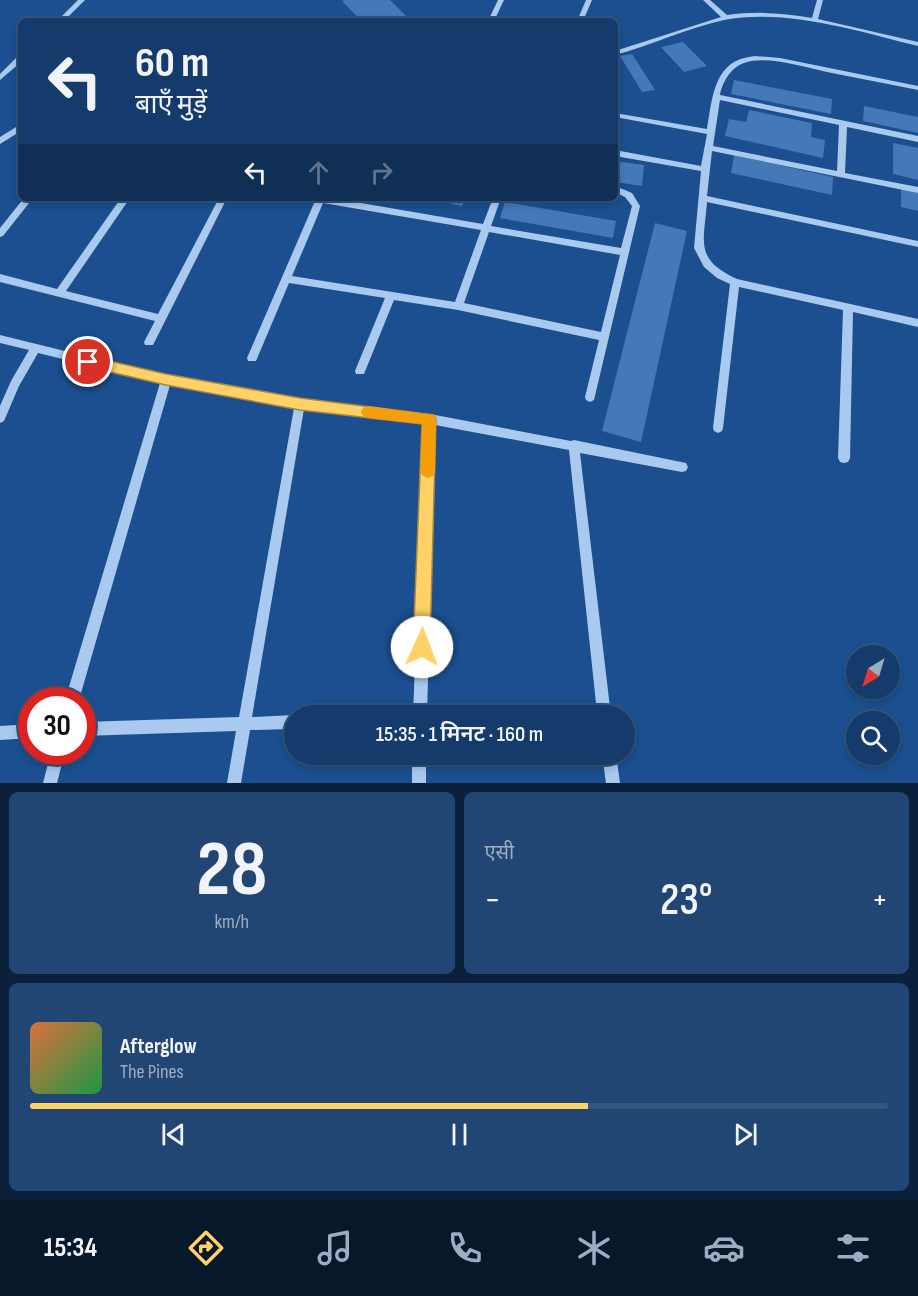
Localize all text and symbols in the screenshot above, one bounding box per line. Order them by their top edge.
text: 60 m [135,38,209,89]
icon: left [36,42,114,120]
text: बाएँ मुड़ें [135,89,207,121]
icon: left [239,156,272,189]
icon: ahead [302,156,335,189]
icon: right [365,156,398,189]
pin [62,336,113,387]
icon: arrive [71,345,104,378]
position arrow [390,615,454,679]
north arrow [846,645,900,699]
map controls [846,645,900,765]
speed limit sign: 30 [18,687,96,765]
button: search [846,711,900,765]
text: 15:35 · 1 मिनट · 160 m [376,721,543,748]
text: 28 [196,824,267,917]
text: एसी [485,841,514,865]
text: 23° [660,873,713,928]
text: − [485,880,501,920]
text: + [872,880,888,920]
text: km/h [214,910,249,934]
text: Afterglow [120,1033,197,1060]
text: The Pines [120,1060,184,1084]
icon: previous [157,1118,190,1151]
icon: pause [443,1118,476,1151]
icon: next [729,1118,762,1151]
icon: directions [185,1227,227,1269]
icon: music [314,1227,356,1269]
icon: phone [444,1227,486,1269]
icon: climate [573,1227,615,1269]
icon: car [703,1227,745,1269]
icon: filters [832,1227,874,1269]
text: 15:34 [44,1232,97,1264]

